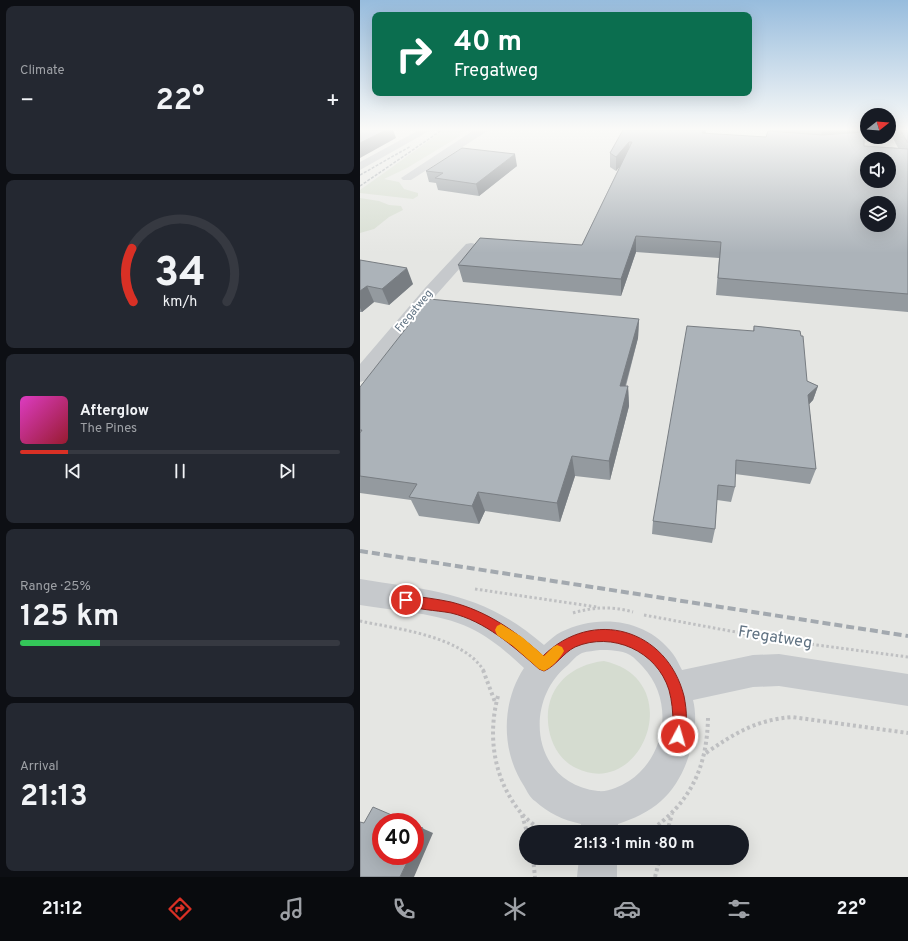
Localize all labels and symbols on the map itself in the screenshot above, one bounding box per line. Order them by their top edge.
north arrow [860,108,896,144]
street label: Fregatweg [392,287,436,335]
pin [389,583,423,617]
street label: Fregatweg [737,622,813,654]
position arrow [657,715,699,757]
speed limit sign: 40 [372,813,424,865]

